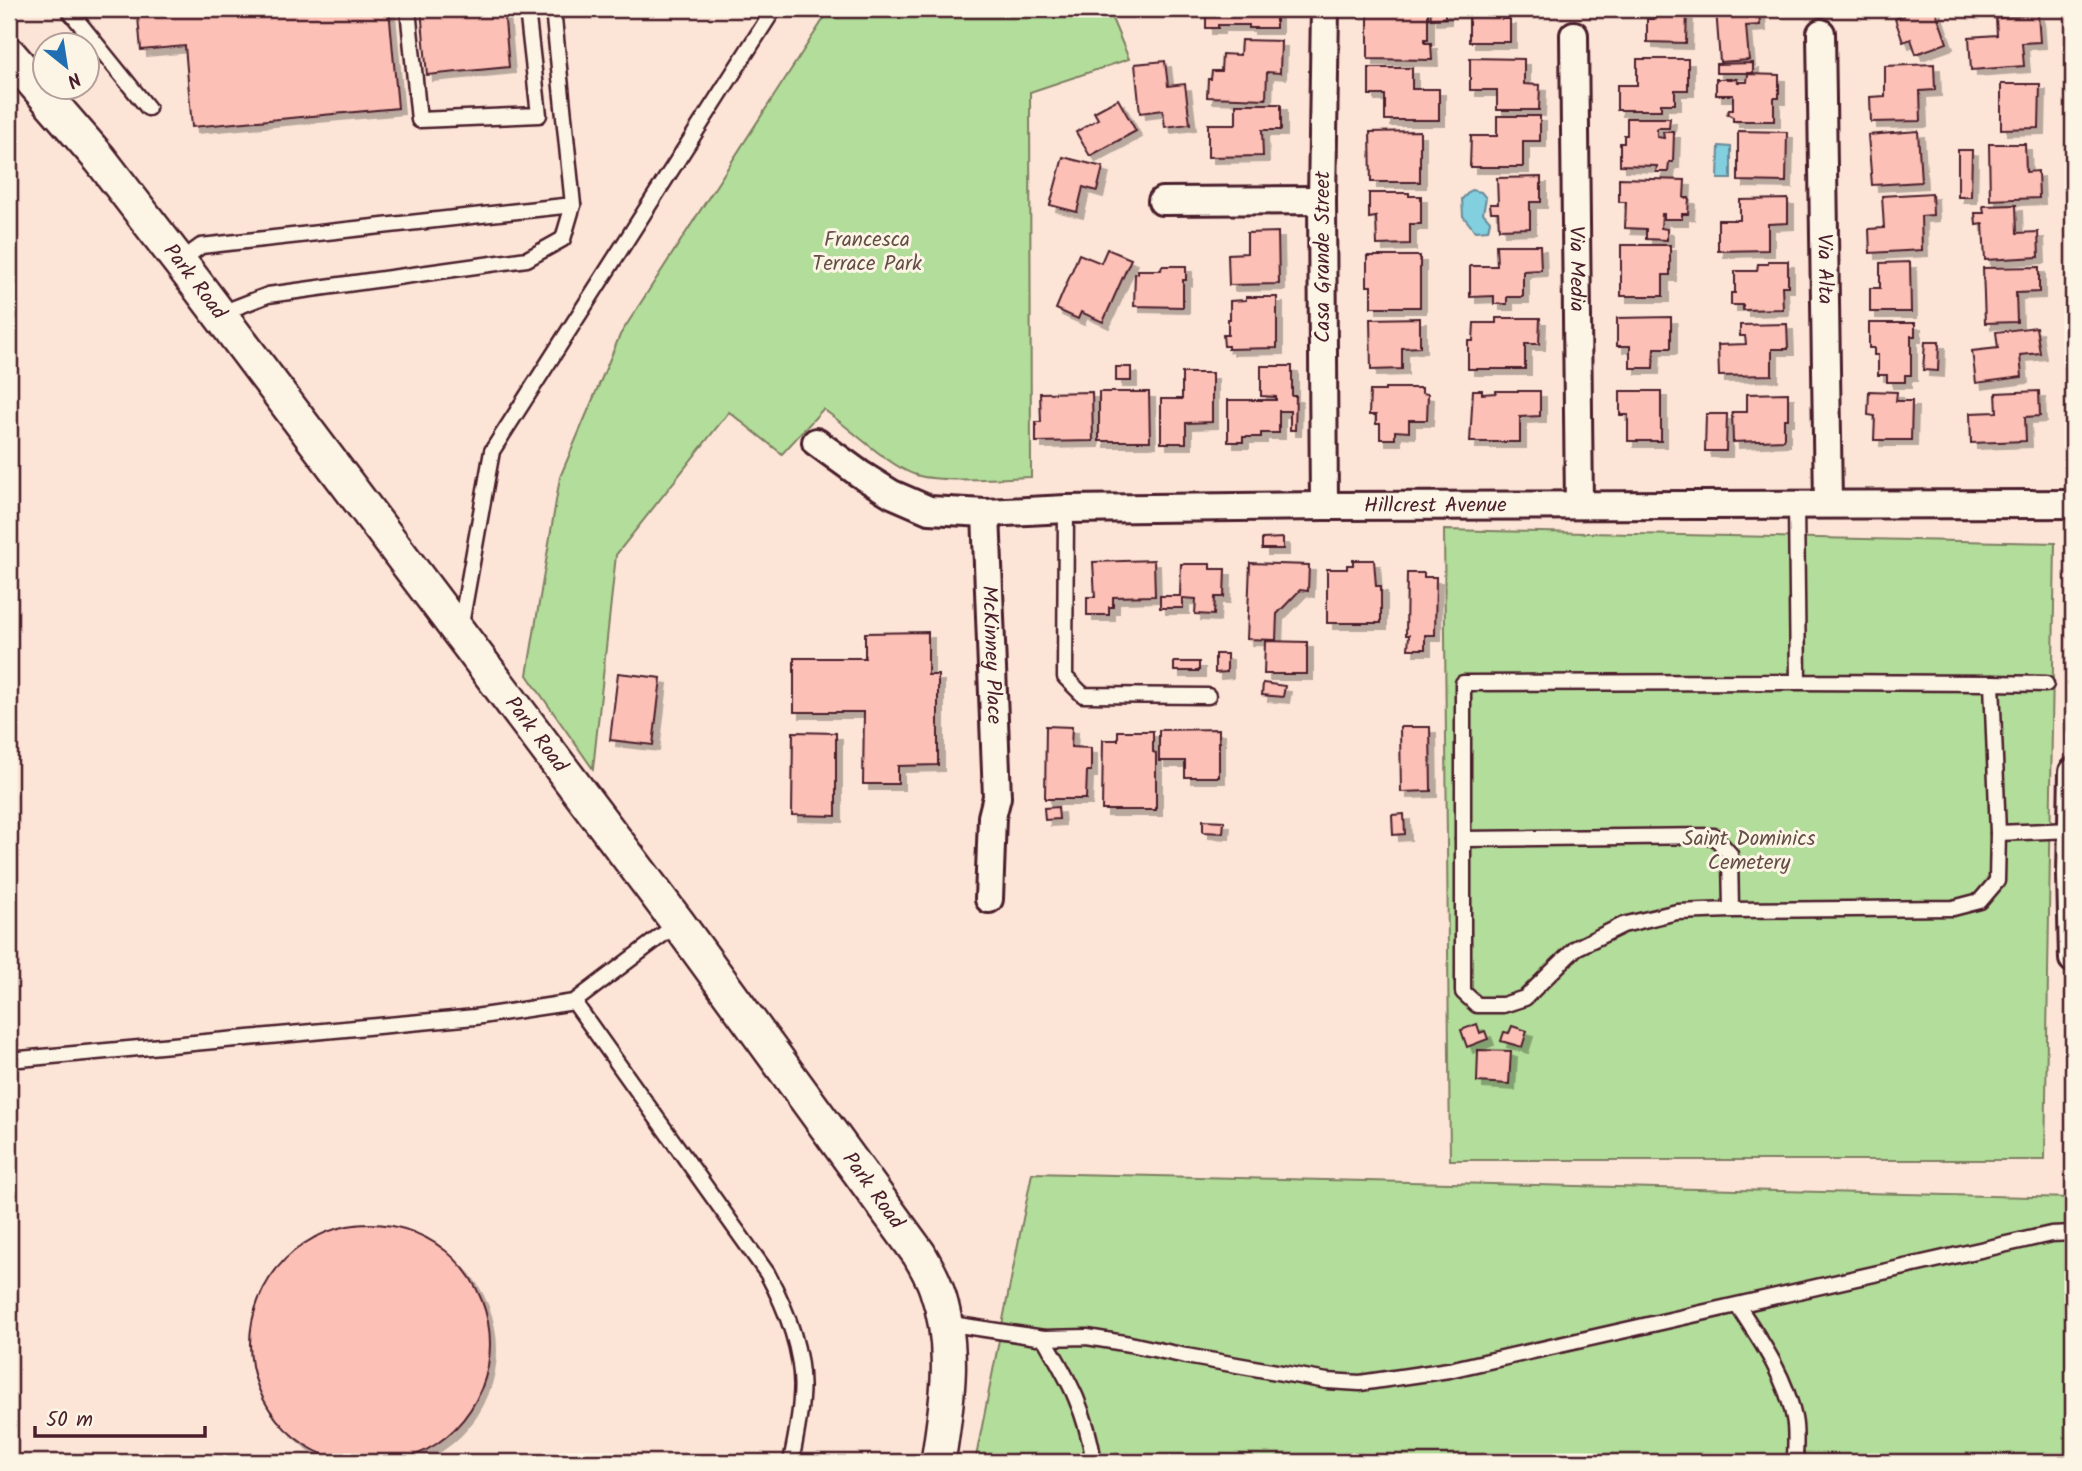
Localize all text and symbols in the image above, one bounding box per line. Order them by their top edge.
north arrow [32,32,102,102]
text: N [61,63,86,95]
street label: Casa Grande Street [1307,170,1340,343]
park label: Francesca Terrace Park [812,224,922,281]
street label: Via Media [1560,226,1593,312]
street label: Via Alta [1807,234,1842,304]
street label: Park Road [155,237,235,327]
street label: Hillcrest Avenue [1364,489,1507,522]
street label: McKinney Place [972,585,1011,725]
street label: Park Road [496,689,576,780]
park label: Saint Dominics Cemetery [1683,823,1816,880]
street label: Park Road [833,1145,913,1237]
scale bar [35,1394,205,1438]
text: 50 m [46,1404,93,1437]

